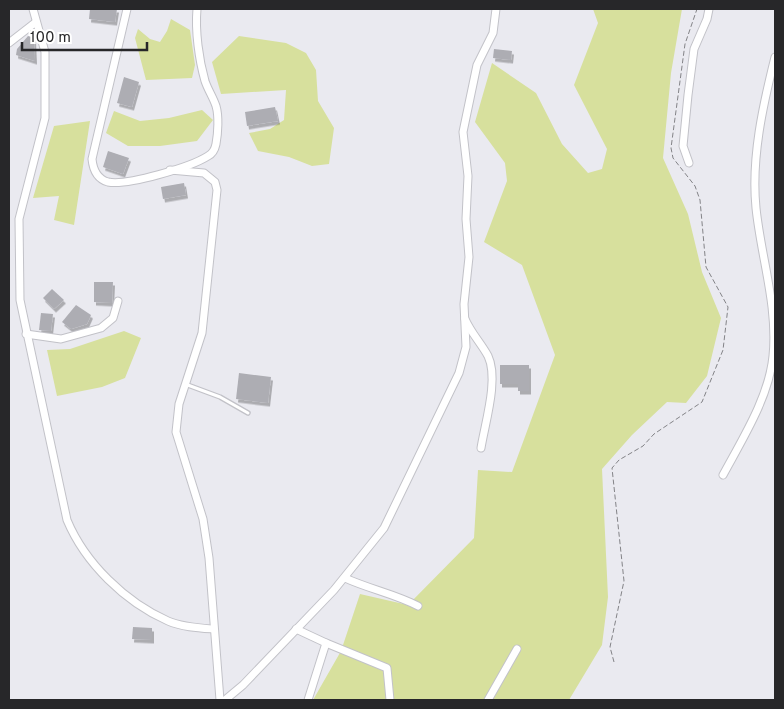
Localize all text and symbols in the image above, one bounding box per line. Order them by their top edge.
scale bar [22,20,148,52]
text: 100 m [30,29,71,48]

